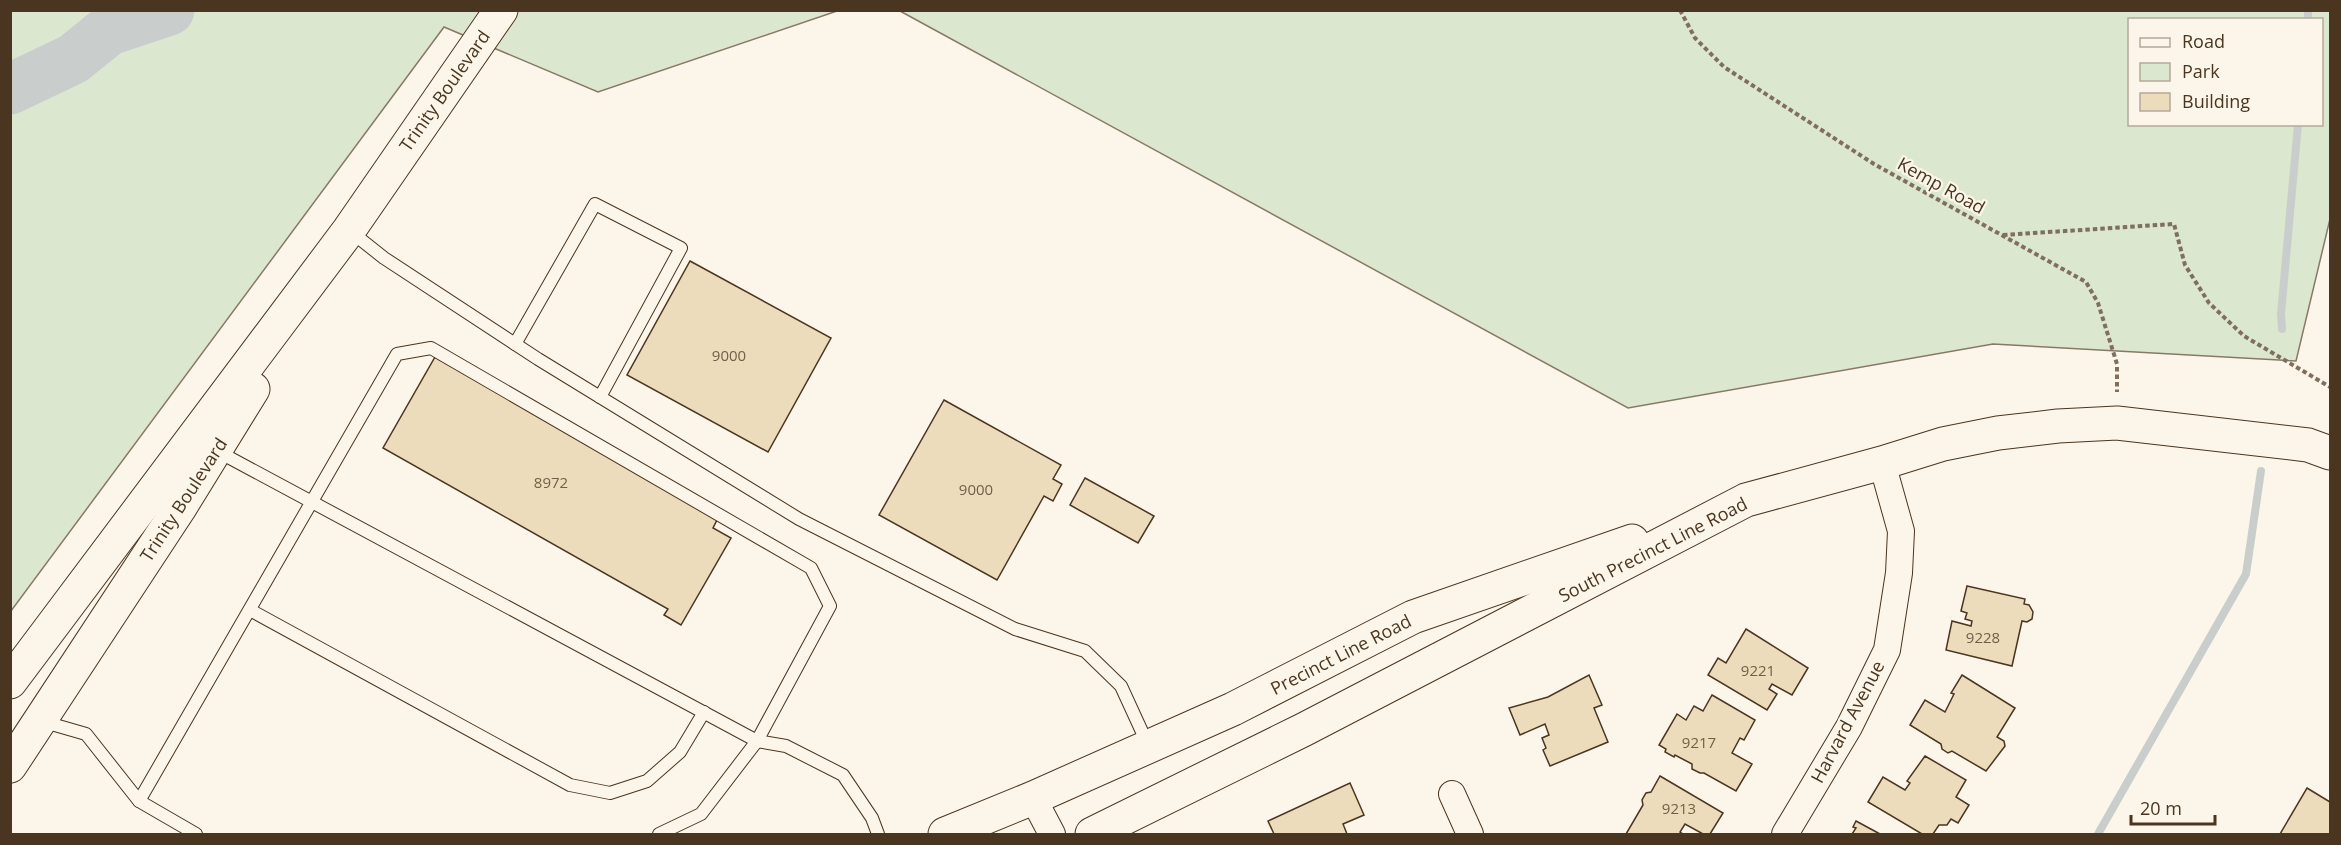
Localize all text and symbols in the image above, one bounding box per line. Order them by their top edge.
legend [2128,18,2323,126]
street label: Trinity Boulevard [393,25,495,156]
text: Road [2182,29,2225,53]
text: Park [2182,59,2220,83]
text: Building [2182,89,2250,113]
street label: Kemp Road [1893,151,1989,219]
house number: 9000 [712,345,746,365]
street label: Trinity Boulevard [134,433,232,566]
house number: 8972 [534,472,568,492]
house number: 9000 [959,479,993,499]
street label: South Precinct Line Road [1554,491,1751,607]
street label: Precinct Line Road [1266,608,1415,700]
house number: 9228 [1966,627,2000,647]
street label: Harvard Avenue [1805,656,1889,787]
house number: 9221 [1741,660,1775,680]
house number: 9217 [1682,732,1716,752]
scale bar [2131,788,2215,826]
text: 20 m [2140,796,2182,820]
house number: 9213 [1662,798,1696,818]

